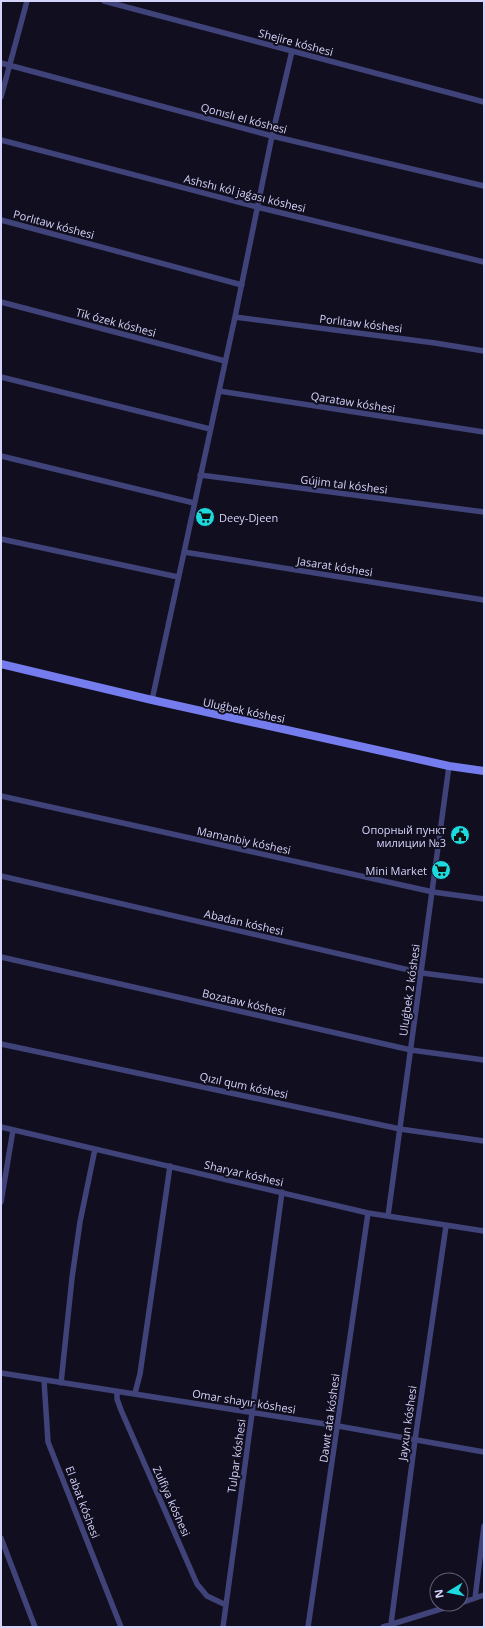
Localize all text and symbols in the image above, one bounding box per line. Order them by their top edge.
street label: Shejire kóshesi [257,25,335,59]
street label: Qonıslı el kóshesi [199,99,289,137]
street label: Ashshı kól jaǵası kóshesi [183,171,307,215]
street label: Porlıtaw kóshesi [12,206,96,242]
street label: Tik ózek kóshesi [74,304,158,340]
street label: Porlıtaw kóshesi [319,310,403,336]
street label: Qarataw kóshesi [310,388,396,416]
street label: Gújim tal kóshesi [300,471,388,497]
supermarket icon: Deey-Djeen [194,506,216,528]
place label: Deey-Djeen [219,510,278,525]
street label: Jasarat kóshesi [295,552,374,579]
street label: Uluǵbek kóshesi [202,694,286,726]
place label: Опорный пункт милиции №3 [362,822,446,850]
street label: Mamanbiy kóshesi [196,823,292,857]
public building icon: Опорный пункт милиции №3 [449,824,471,846]
supermarket icon: Mini Market [430,859,452,881]
place label: Mini Market [366,863,427,878]
street label: Abadan kóshesi [203,906,285,938]
street label: Uluǵbek 2 kóshesi [395,943,423,1037]
street label: Bozataw kóshesi [201,985,287,1019]
street label: Qızıl qum kóshesi [198,1068,290,1102]
street label: Sharyar kóshesi [203,1157,285,1189]
street label: Dawıt ata kóshesi [315,1373,343,1463]
street label: Omar shayır kóshesi [191,1385,297,1417]
street label: Jayxun kóshesi [394,1385,420,1462]
street label: Tulpar kóshesi [223,1418,249,1494]
street label: El abat kóshesi [62,1464,104,1540]
street label: Zulfiya kóshesi [150,1464,194,1538]
north arrow [429,1572,469,1612]
text: N [430,1588,447,1600]

